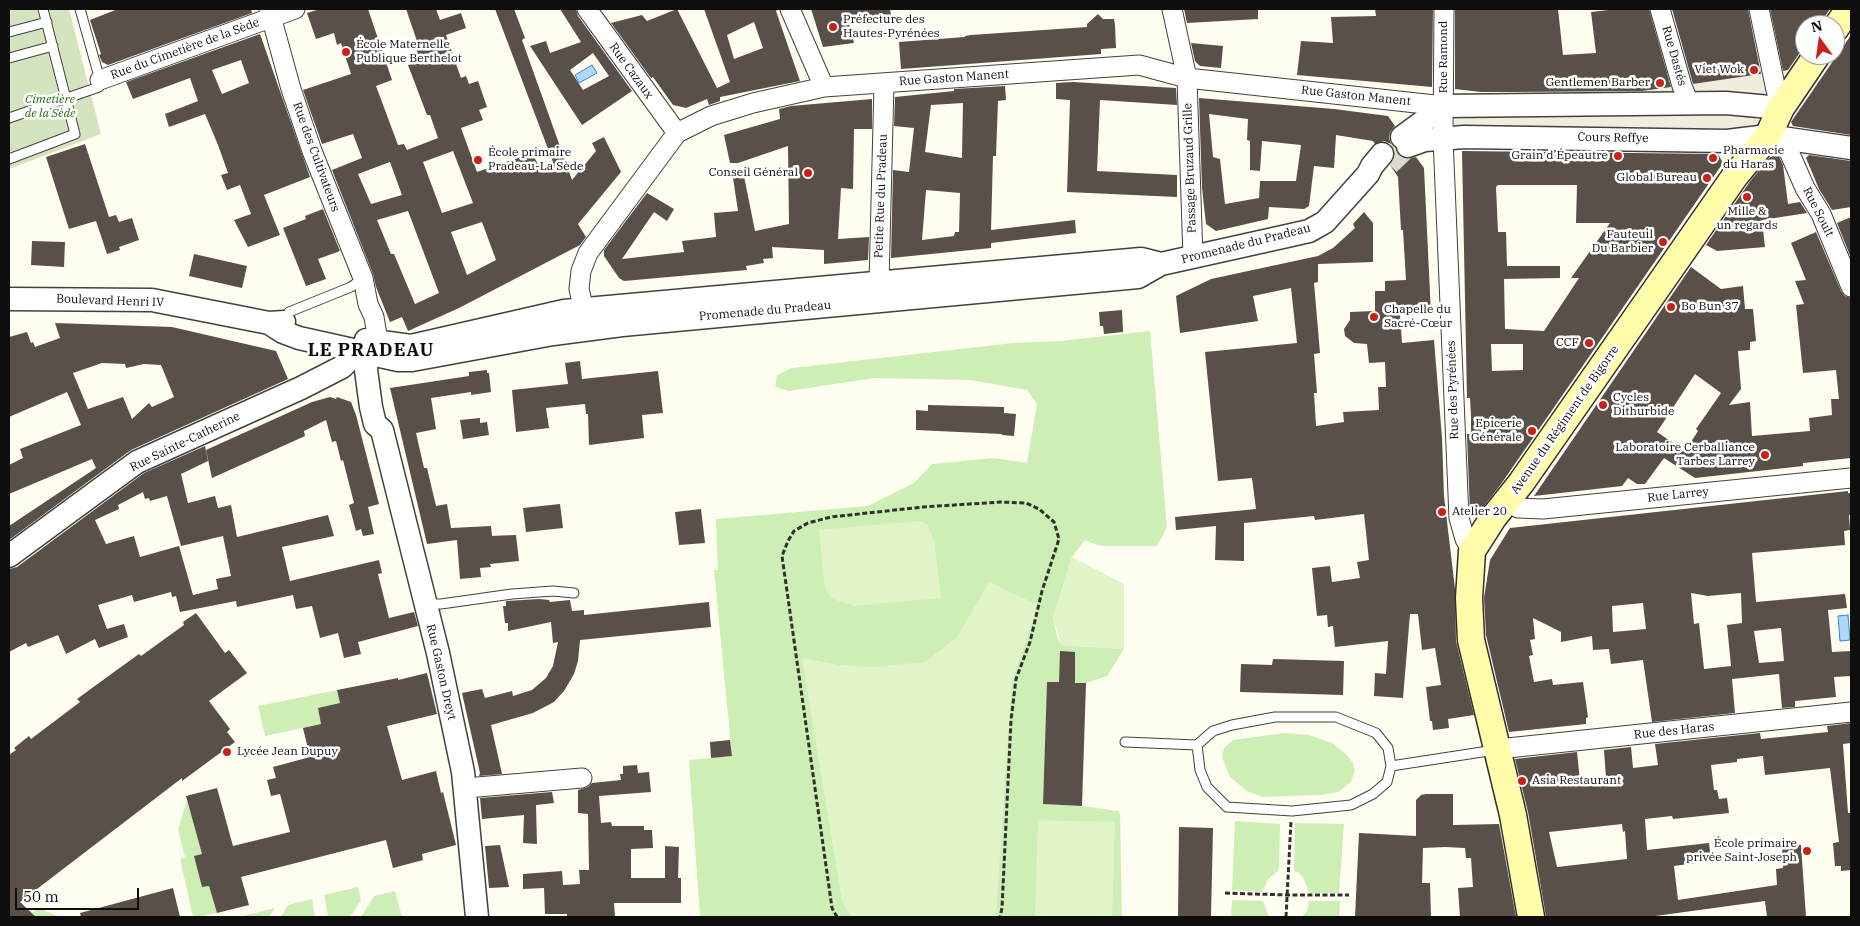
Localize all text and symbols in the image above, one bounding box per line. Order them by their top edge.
place label: Préfecture des Hautes-Pyrénées [843,13,940,41]
street label: Rue du Cimetière de la Sède [109,15,261,83]
north arrow [1795,15,1845,65]
text: N [1809,16,1824,36]
marker: Préfecture des Hautes-Pyrénées [827,21,839,33]
street label: Rue Ramond [1437,21,1451,93]
street label: Rue Dastés [1659,24,1689,88]
place label: École Maternelle Publique Berthelot [356,38,462,66]
street label: Rue Cazaux [606,40,656,102]
marker: École Maternelle Publique Berthelot [340,46,352,58]
place label: Viet Wok [1694,63,1744,77]
marker: Viet Wok [1748,64,1760,76]
street label: Rue Gaston Manent [899,67,1009,89]
place label: Gentlemen Barber [1546,76,1650,90]
marker: Gentlemen Barber [1654,77,1666,89]
street label: Rue Gaston Manent [1300,83,1412,109]
park label: Cimetière de la Sède [25,93,75,121]
street label: Rue des Cultivateurs [289,100,343,214]
street label: Passage Bruzaud Grille [1181,103,1199,233]
street label: Cours Reffye [1577,130,1649,146]
street label: Petite Rue du Pradeau [872,134,890,258]
place label: Pharmacie du Haras [1723,144,1784,172]
place label: École primaire Pradeau-La Sède [488,146,584,174]
place label: Grain d’Épeautre [1511,149,1608,163]
marker: Grain d’Épeautre [1612,150,1624,162]
marker: Pharmacie du Haras [1707,152,1719,164]
marker: École primaire Pradeau-La Sède [472,154,484,166]
place label: Conseil Général [709,166,798,180]
marker: Conseil Général [802,167,814,179]
place label: Global Bureau [1617,171,1697,185]
marker: Global Bureau [1701,172,1713,184]
street label: Rue Soult [1799,185,1837,239]
marker: Mille & un regards [1741,191,1753,203]
place label: Mille & un regards [1716,205,1778,233]
street label: Promenade du Pradeau [1180,221,1312,267]
place label: Fauteuil Du Barbier [1592,228,1653,256]
marker: Fauteuil Du Barbier [1657,236,1669,248]
street label: Boulevard Henri IV [56,292,164,310]
street label: Promenade du Pradeau [698,298,832,324]
place label: Bo Bun 37 [1681,300,1739,314]
marker: Bo Bun 37 [1665,301,1677,313]
place label: Chapelle du Sacré-Cœur [1384,303,1452,331]
marker: Chapelle du Sacré-Cœur [1368,311,1380,323]
place label: CCF [1556,336,1579,350]
marker: CCF [1583,337,1595,349]
district label: LE PRADEAU [306,340,436,362]
street label: Rue des Pyrénées [1444,340,1462,440]
street label: Avenue du Régiment de Bigorre [1508,343,1622,497]
place label: Cycles Dithurbide [1613,391,1674,419]
marker: Cycles Dithurbide [1597,399,1609,411]
street label: Rue Sainte-Catherine [128,409,242,475]
place label: Epicerie Générale [1471,417,1522,445]
marker: Epicerie Générale [1526,425,1538,437]
place label: Laboratoire Cerballiance Tarbes Larrey [1615,441,1755,469]
marker: Laboratoire Cerballiance Tarbes Larrey [1759,449,1771,461]
street label: Rue Larrey [1647,485,1709,505]
place label: Atelier 20 [1452,505,1507,519]
marker: Atelier 20 [1436,506,1448,518]
street label: Rue Gaston Dreyt [423,623,459,721]
street label: Rue des Haras [1633,720,1715,742]
place label: Lycée Jean Dupuy [237,745,338,759]
marker: Lycée Jean Dupuy [221,746,233,758]
place label: Asia Restaurant [1532,774,1621,788]
marker: Asia Restaurant [1516,775,1528,787]
place label: École primaire privée Saint-Joseph [1686,837,1797,865]
marker: École primaire privée Saint-Joseph [1801,845,1813,857]
scale bar [18,878,141,910]
text: 50 m [23,887,59,906]

